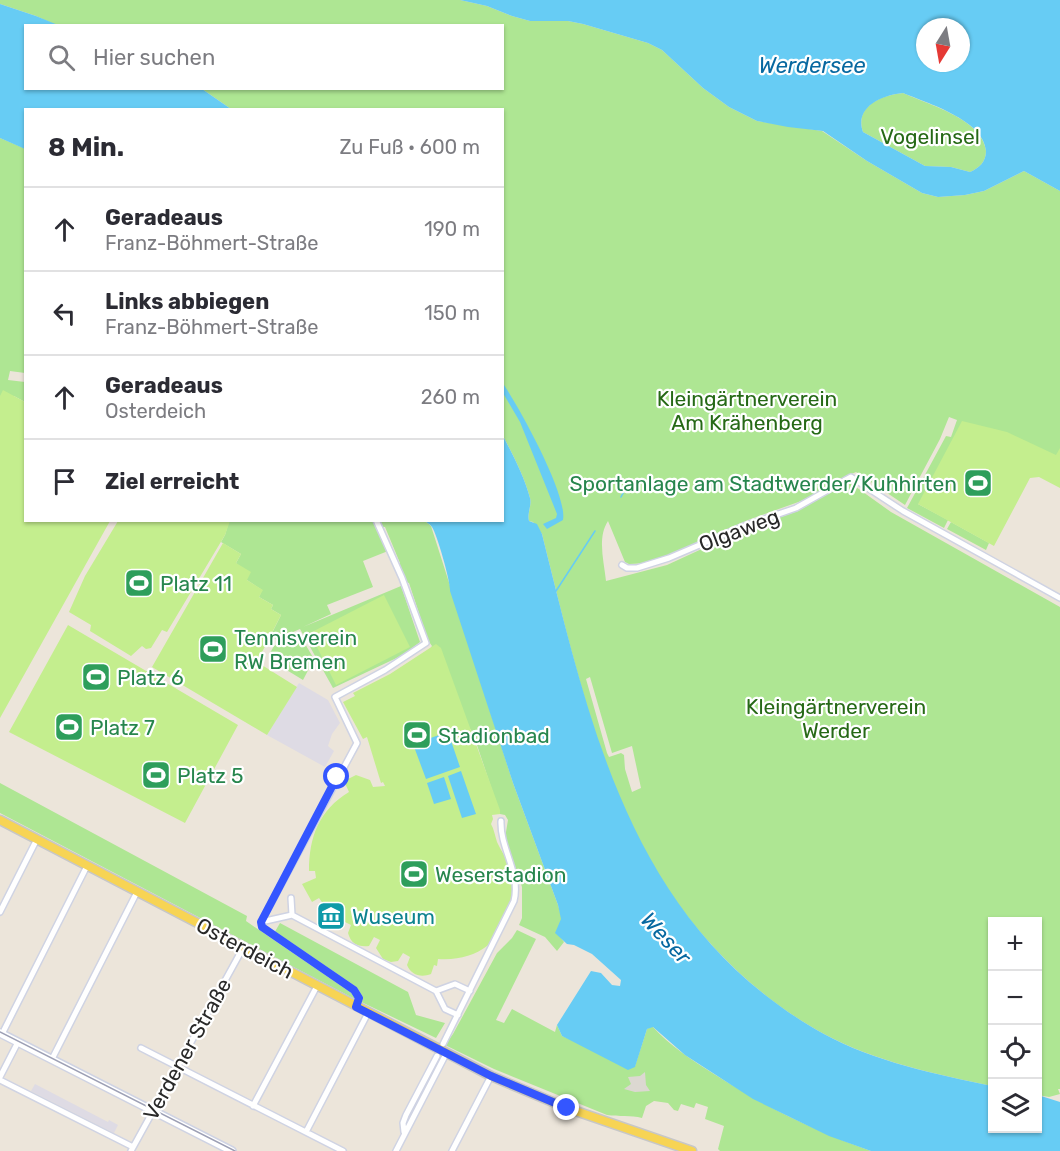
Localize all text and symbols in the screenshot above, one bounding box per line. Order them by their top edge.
north arrow [916,18,970,72]
search box [24,24,504,90]
icon: search [45,41,78,74]
text: Hier suchen [93,44,215,71]
water label: Werdersee [758,52,866,79]
park label: Vogelinsel [880,124,980,149]
text: 8 Min. [48,132,124,163]
text: Zu Fuß · 600 m [340,135,480,159]
text: Geradeaus [105,204,223,231]
icon: ahead [48,213,81,246]
text: 190 m [424,217,480,241]
text: Franz-Böhmert-Straße [105,231,319,255]
text: Links abbiegen [105,288,269,315]
icon: left [48,297,81,330]
text: 150 m [424,301,480,325]
text: Franz-Böhmert-Straße [105,315,319,339]
text: Geradeaus [105,372,223,399]
icon: ahead [48,381,81,414]
text: 260 m [421,385,480,409]
park label: Kleingärtnerverein Am Krähenberg [657,386,837,435]
text: Osterdeich [105,399,206,423]
icon: arrive [48,465,81,498]
sports icon: Sportanlage am Stadtwerder/Kuhhirten [962,467,994,499]
text: Ziel erreicht [105,468,239,495]
place label: Sportanlage am Stadtwerder/Kuhhirten [569,471,957,496]
street label: Olgaweg [695,503,783,557]
sports icon: Platz 11 [123,567,155,599]
place label: Platz 11 [160,571,232,596]
place label: Tennisverein RW Bremen [234,625,357,674]
sports icon: Tennisverein RW Bremen [197,633,229,665]
sports icon: Platz 6 [80,661,112,693]
place label: Platz 6 [117,665,184,690]
park label: Kleingärtnerverein Werder [746,694,926,743]
sports icon: Platz 7 [53,711,85,743]
place label: Platz 7 [90,715,155,740]
sports icon: Stadionbad [401,719,433,751]
place label: Stadionbad [438,723,550,748]
sports icon: Platz 5 [140,759,172,791]
place label: Platz 5 [177,763,244,788]
route start [323,763,349,789]
sports icon: Weserstadion [398,858,430,890]
place label: Weserstadion [435,862,566,887]
museum icon: Wuseum [315,900,347,932]
place label: Wuseum [352,904,435,929]
water label: Weser [635,906,698,971]
street label: Osterdeich [192,912,298,984]
map controls [988,917,1042,1133]
button: + [988,917,1042,971]
button: − [988,971,1042,1025]
street label: Verdener Straße [138,974,236,1124]
button: locate [988,1025,1042,1079]
button: layers [988,1079,1042,1133]
route end [553,1094,579,1120]

